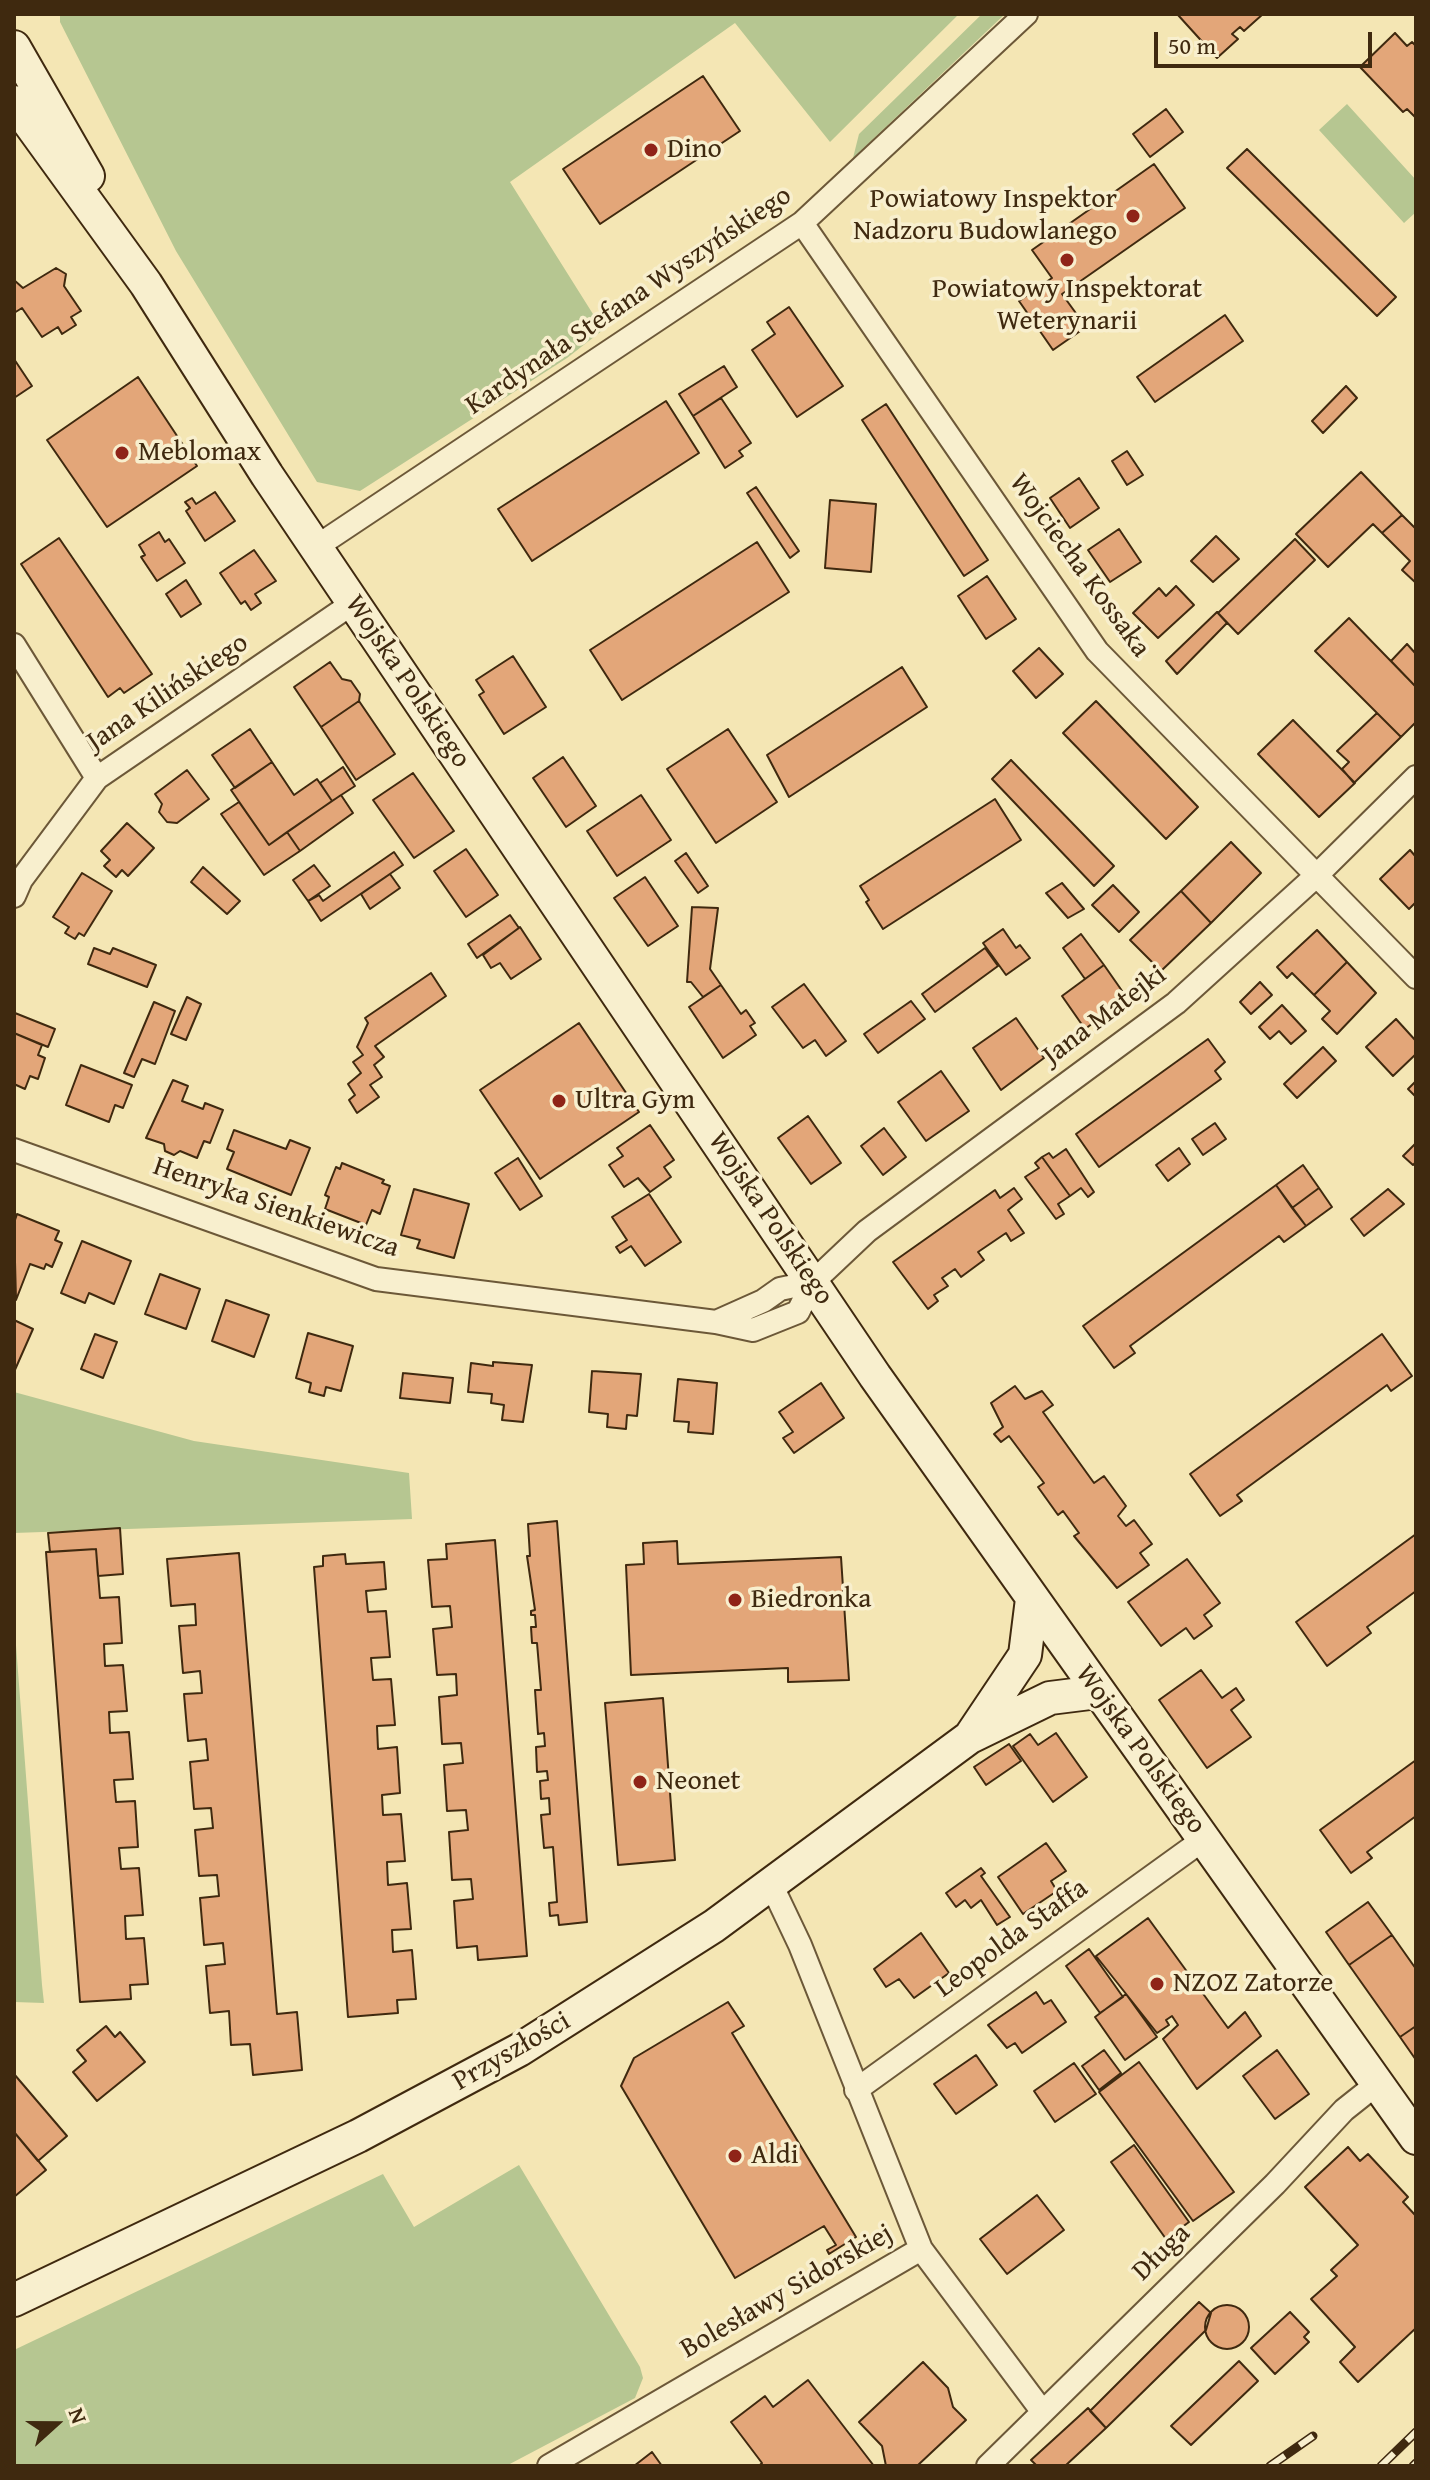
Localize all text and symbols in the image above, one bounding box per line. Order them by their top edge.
scale bar [1158,16,1376,66]
text: 50 m [1168,28,1216,63]
place label: Dino [667,133,722,167]
marker: Dino [642,141,660,159]
street label: Kardynała Stefana Wyszyńskiego [460,179,798,423]
place label: Powiatowy Inspektor Nadzoru Budowlanego [853,183,1117,249]
marker: Powiatowy Inspektor Nadzoru Budowlanego [1124,207,1142,225]
marker: Powiatowy Inspektorat Weterynarii [1058,251,1076,269]
place label: Powiatowy Inspektorat Weterynarii [932,273,1202,339]
place label: Meblomax [138,436,261,470]
marker: Meblomax [113,444,131,462]
street label: Wojciecha Kossaka [1001,468,1157,664]
street label: Wojska Polskiego [337,589,477,775]
street label: Jana Kilińskiego [81,627,255,759]
street label: Jana Matejki [1037,959,1173,1073]
place label: Ultra Gym [575,1084,695,1118]
marker: Ultra Gym [550,1092,568,1110]
street label: Wojska Polskiego [700,1126,840,1312]
street label: Henryka Sienkiewicza [149,1150,403,1266]
place label: Biedronka [751,1583,871,1617]
marker: Biedronka [726,1591,744,1609]
street label: Wojska Polskiego [1067,1659,1213,1841]
place label: Neonet [656,1765,740,1799]
marker: Neonet [631,1773,649,1791]
street label: Leopolda Staffa [929,1872,1095,2006]
place label: NZOZ Zatorze [1173,1967,1333,2001]
marker: NZOZ Zatorze [1148,1975,1166,1993]
street label: Przyszłości [447,2005,577,2099]
place label: Aldi [751,2139,799,2173]
marker: Aldi [726,2147,744,2165]
street label: Długa [1126,2217,1198,2289]
street label: Bolesławy Sidorskiej [675,2218,899,2366]
north arrow [16,2384,96,2464]
text: N [61,2403,96,2428]

